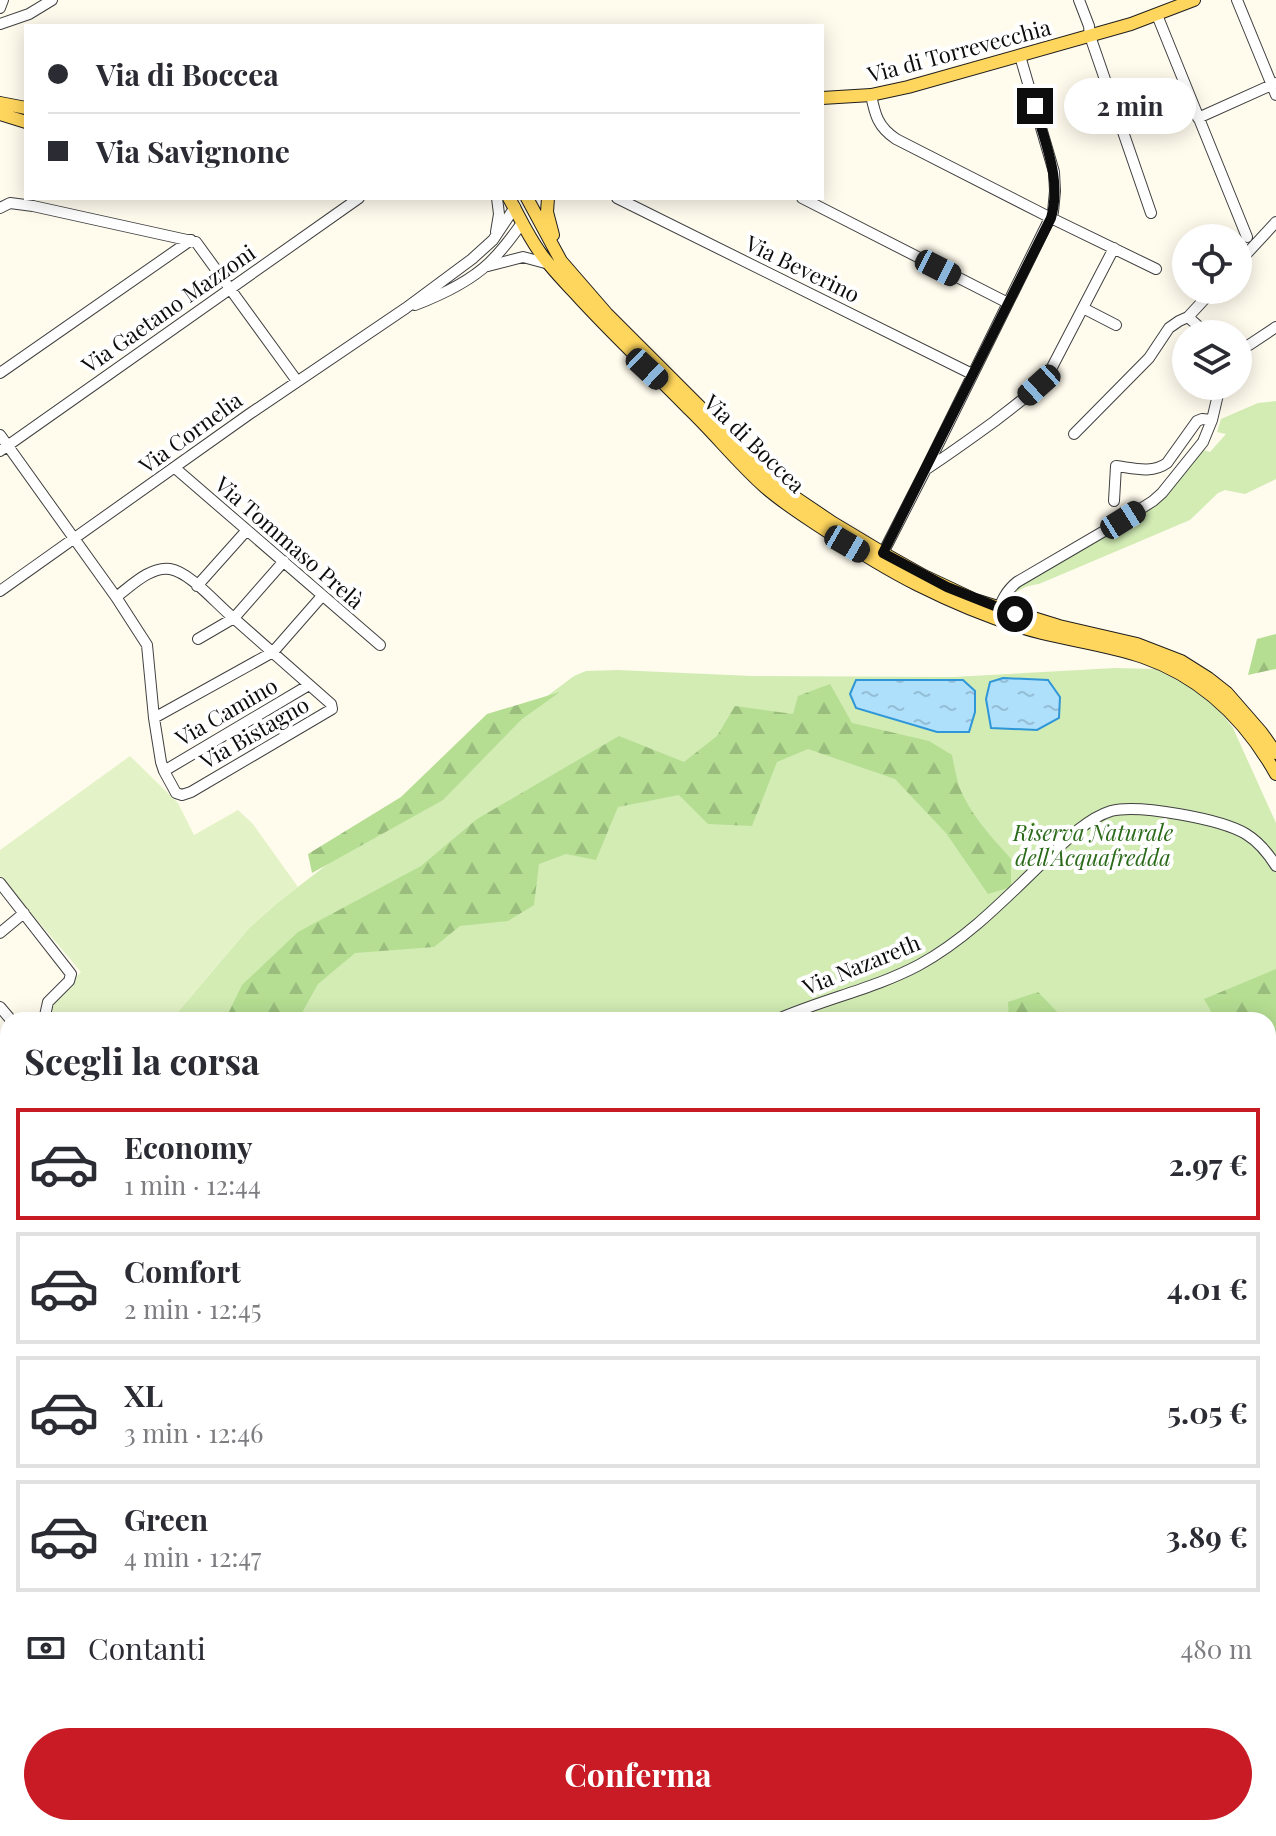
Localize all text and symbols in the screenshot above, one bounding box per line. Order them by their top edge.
street label: Via di Torrevecchia [863,11,1054,89]
text: Via di Boccea [96,54,279,94]
callout: 2 min [1063,78,1195,134]
route end [1017,88,1053,124]
text: 2 min [1096,88,1164,123]
text: Via Savignone [96,131,290,171]
map controls [1172,224,1252,400]
button: locate [1172,224,1252,304]
street label: Via Beverino [740,227,865,309]
street label: Via Gaetano Mazzoni [74,237,261,380]
car [911,246,965,290]
button: layers [1172,320,1252,400]
car [621,344,673,394]
car [1013,360,1065,410]
street label: Via Cornelia [132,384,248,480]
street label: Via di Boccea [697,386,812,499]
street label: Via Tommaso Prelà [208,468,371,615]
car [1096,497,1150,543]
car [820,522,874,566]
route start [997,596,1033,632]
street label: Via Camino [169,670,282,753]
street label: Via Bistagno [193,689,314,776]
park label: Riserva Naturale dell'Acquafredda [1012,817,1174,872]
street label: Via Nazareth [797,927,924,1002]
text: Scegli la corsa [24,1036,260,1084]
text: Economy [124,1127,253,1167]
icon: car [28,1128,100,1200]
text: 2.97 € [1169,1144,1248,1184]
text: 1 min · 12:44 [124,1167,261,1202]
text: Comfort [124,1251,241,1291]
icon: car [28,1252,100,1324]
text: 4.01 € [1167,1268,1248,1308]
text: 2 min · 12:45 [124,1291,262,1326]
text: XL [124,1375,163,1415]
icon: car [28,1376,100,1448]
text: 5.05 € [1167,1392,1248,1432]
text: 3 min · 12:46 [124,1415,264,1450]
text: Green [124,1499,208,1539]
icon: car [28,1500,100,1572]
text: 3.89 € [1166,1516,1248,1556]
text: 4 min · 12:47 [124,1539,261,1574]
icon: cash [24,1626,68,1670]
text: Contanti [88,1628,206,1668]
text: 480 m [1180,1631,1252,1666]
button: Conferma [24,1728,1252,1820]

